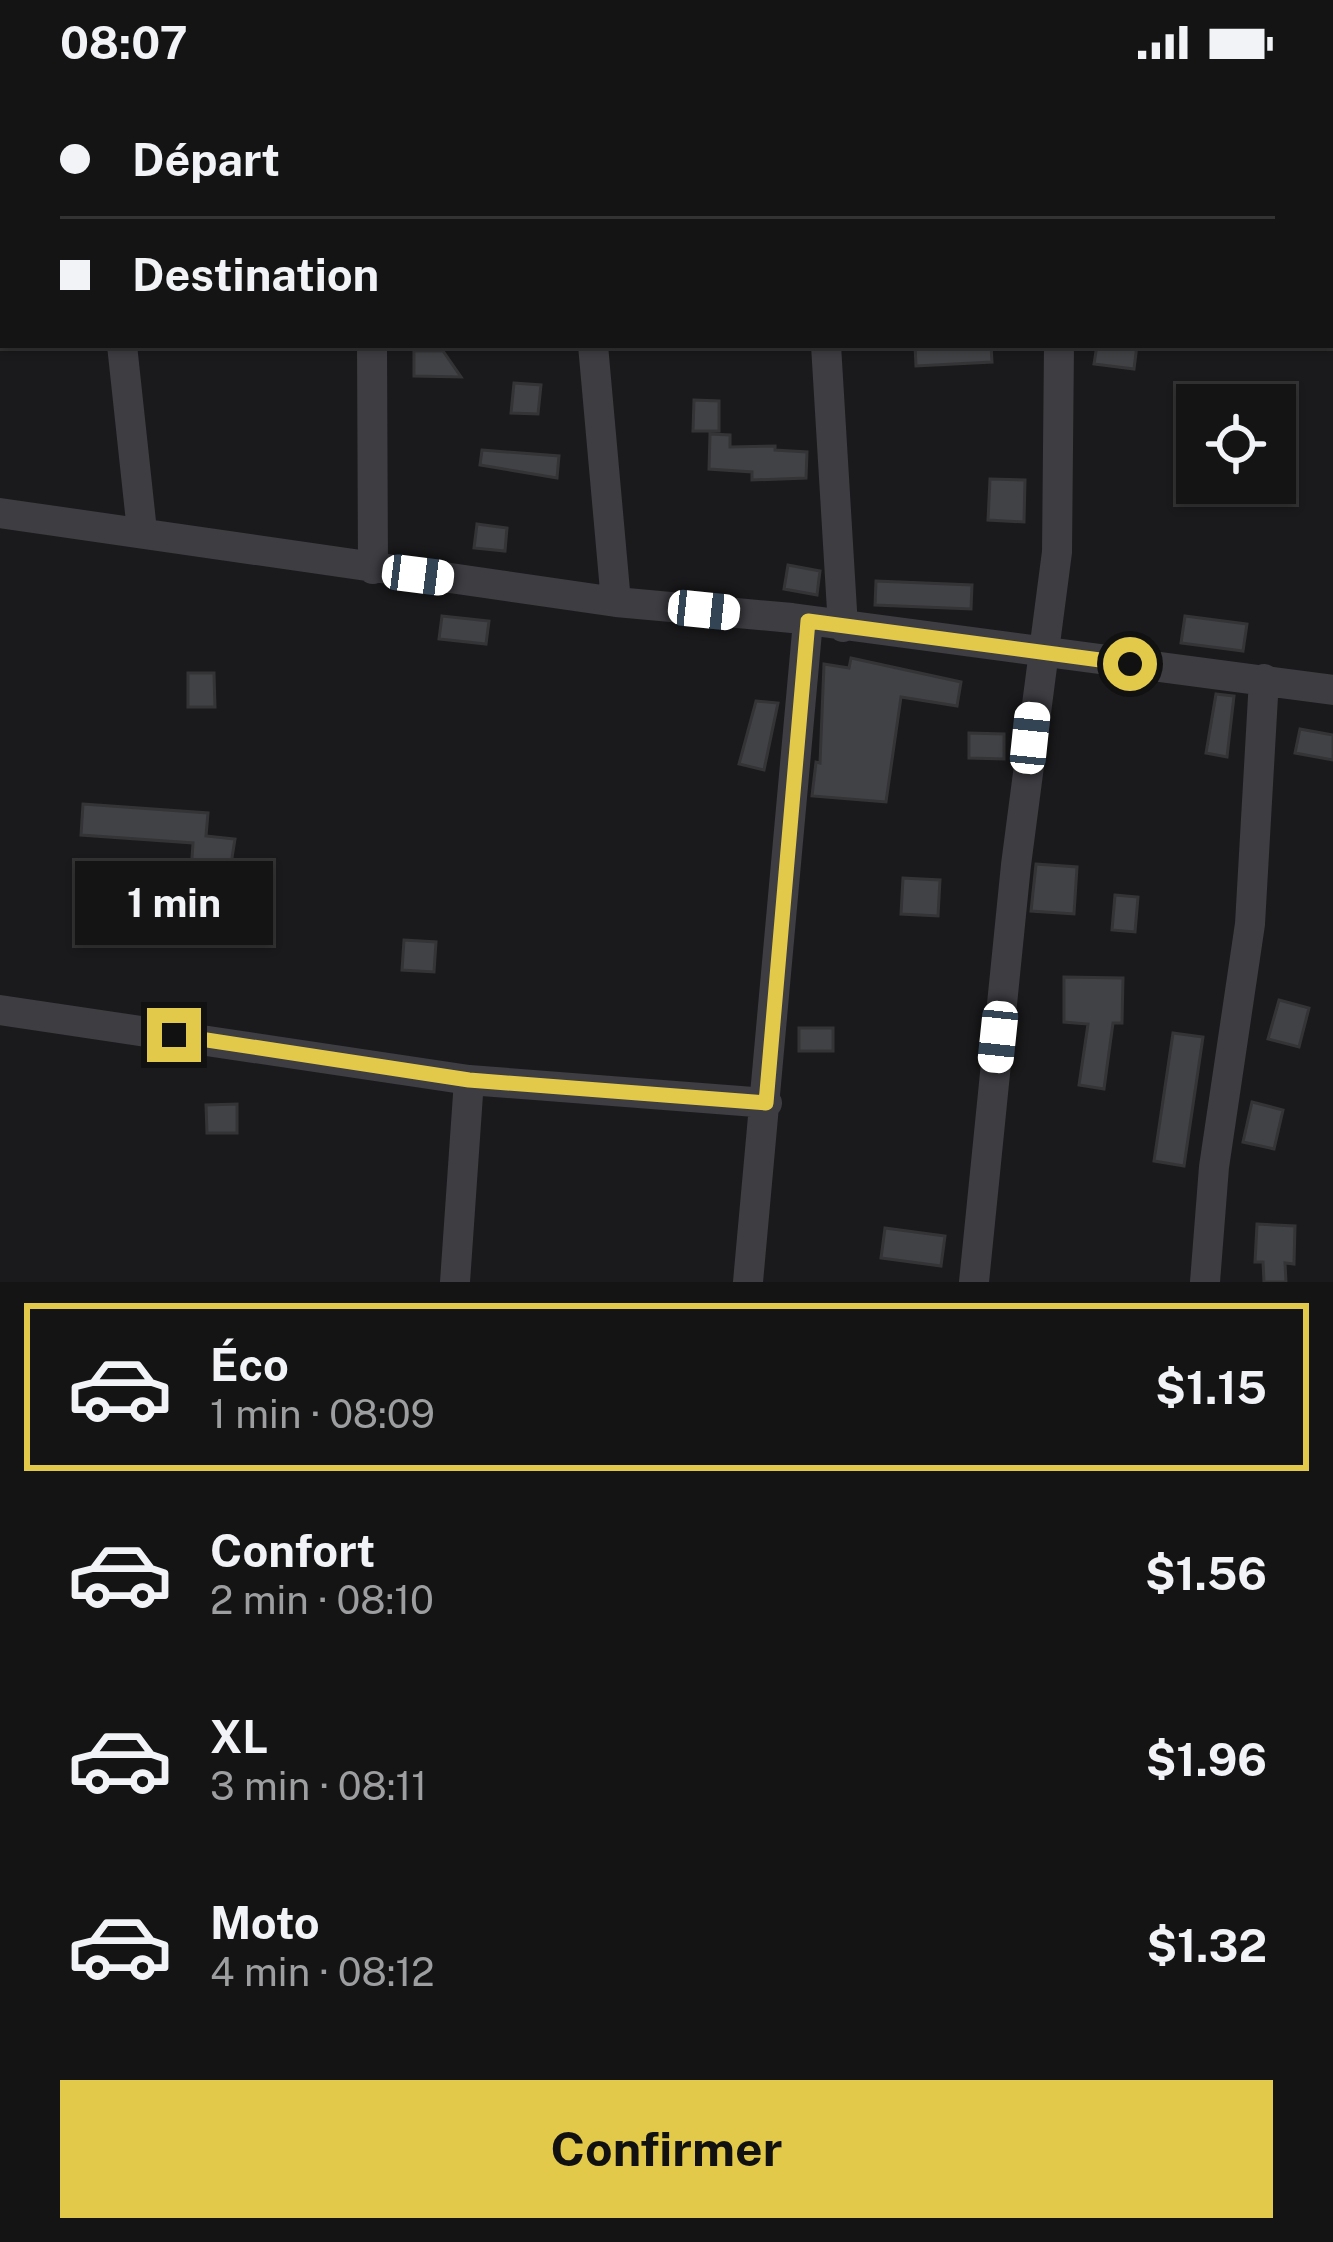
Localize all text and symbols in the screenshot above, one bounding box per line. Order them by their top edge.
text: 08:07 [60,16,188,69]
text: Départ [132,133,280,186]
text: Destination [132,248,379,301]
map controls [1176,384,1296,504]
button: locate [1176,384,1296,504]
car [380,553,456,597]
car [666,588,742,632]
route start [1103,637,1157,691]
car [1008,700,1052,776]
callout: 1 min [75,861,273,945]
text: 1 min [127,880,221,926]
car [976,999,1020,1075]
route end [147,1008,201,1062]
icon: car [66,1333,174,1441]
text: Éco [210,1338,289,1391]
text: $1.15 [1155,1361,1267,1414]
text: 1 min · 08:09 [210,1391,435,1437]
icon: car [66,1519,174,1627]
text: Confort [210,1524,375,1577]
text: $1.56 [1145,1547,1267,1600]
text: 2 min · 08:10 [210,1577,434,1623]
icon: car [66,1705,174,1813]
text: XL [210,1710,268,1763]
text: $1.96 [1146,1733,1267,1786]
text: 3 min · 08:11 [210,1763,427,1809]
icon: car [66,1891,174,1999]
text: Moto [210,1896,320,1949]
text: $1.32 [1146,1919,1267,1972]
text: 4 min · 08:12 [210,1949,435,1995]
button: Confirmer [60,2080,1273,2218]

